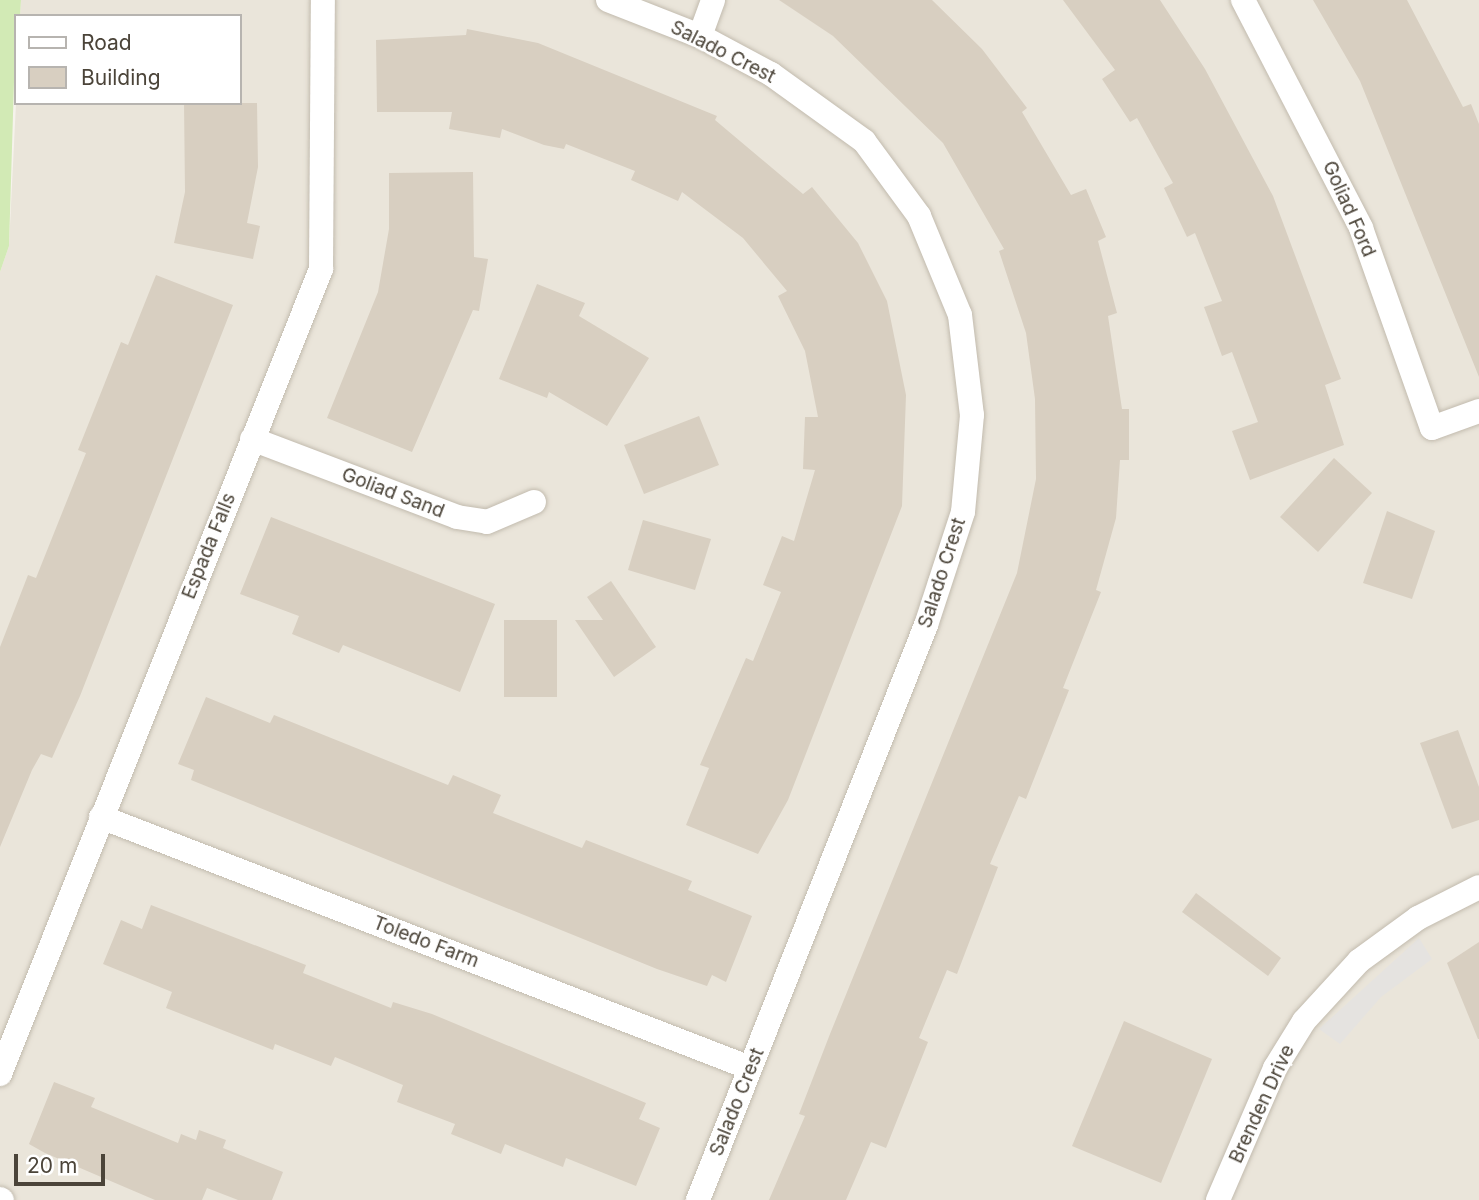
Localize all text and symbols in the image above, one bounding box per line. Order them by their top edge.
legend [14,14,242,105]
street label: Salado Crest [667,16,779,88]
text: Road [81,30,132,55]
text: Building [81,65,161,90]
street label: Goliad Ford [1318,157,1380,261]
street label: Goliad Sand [338,463,448,523]
street label: Espada Falls [177,490,241,602]
street label: Salado Crest [913,515,971,631]
street label: Toledo Farm [370,911,482,973]
street label: Brenden Drive [1225,1041,1299,1167]
street label: Salado Crest [705,1045,769,1159]
scale bar [18,1140,108,1184]
text: 20 m [27,1153,77,1178]

